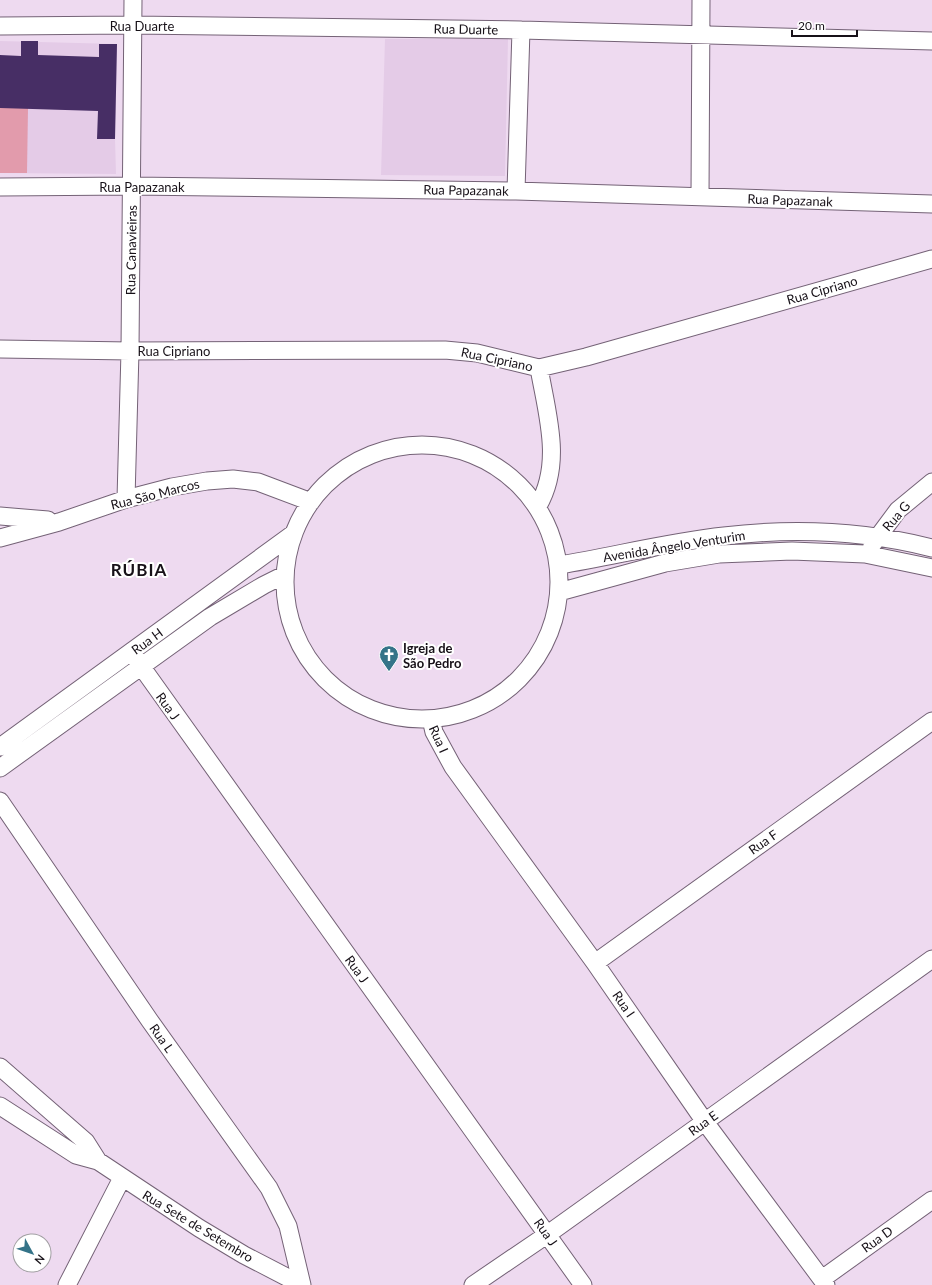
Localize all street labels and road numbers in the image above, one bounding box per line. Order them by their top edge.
street label: Rua Duarte [110,18,174,34]
street label: Rua Duarte [434,20,499,38]
street label: Rua Papazanak [99,179,185,195]
street label: Rua Papazanak [423,181,509,199]
street label: Rua Papazanak [747,191,833,209]
street label: Rua Canavieiras [122,204,140,295]
street label: Rua Cipriano [785,272,859,308]
street label: Rua Cipriano [138,343,210,359]
street label: Rua Cipriano [460,344,534,374]
street label: Rua São Marcos [109,475,201,513]
street label: Rua G [879,498,913,534]
street label: Avenida Ângelo Venturim [602,527,746,565]
street label: Rua H [128,624,166,658]
street label: Rua J [153,689,183,723]
street label: Rua I [426,723,452,755]
street label: Rua F [745,826,781,858]
street label: Rua J [342,952,372,986]
street label: Rua I [609,988,639,1020]
street label: Rua L [146,1020,178,1056]
street label: Rua E [685,1107,721,1139]
street label: Rua Sete de Setembro [140,1187,256,1265]
street label: Rua J [531,1215,561,1249]
street label: Rua D [858,1222,896,1256]

